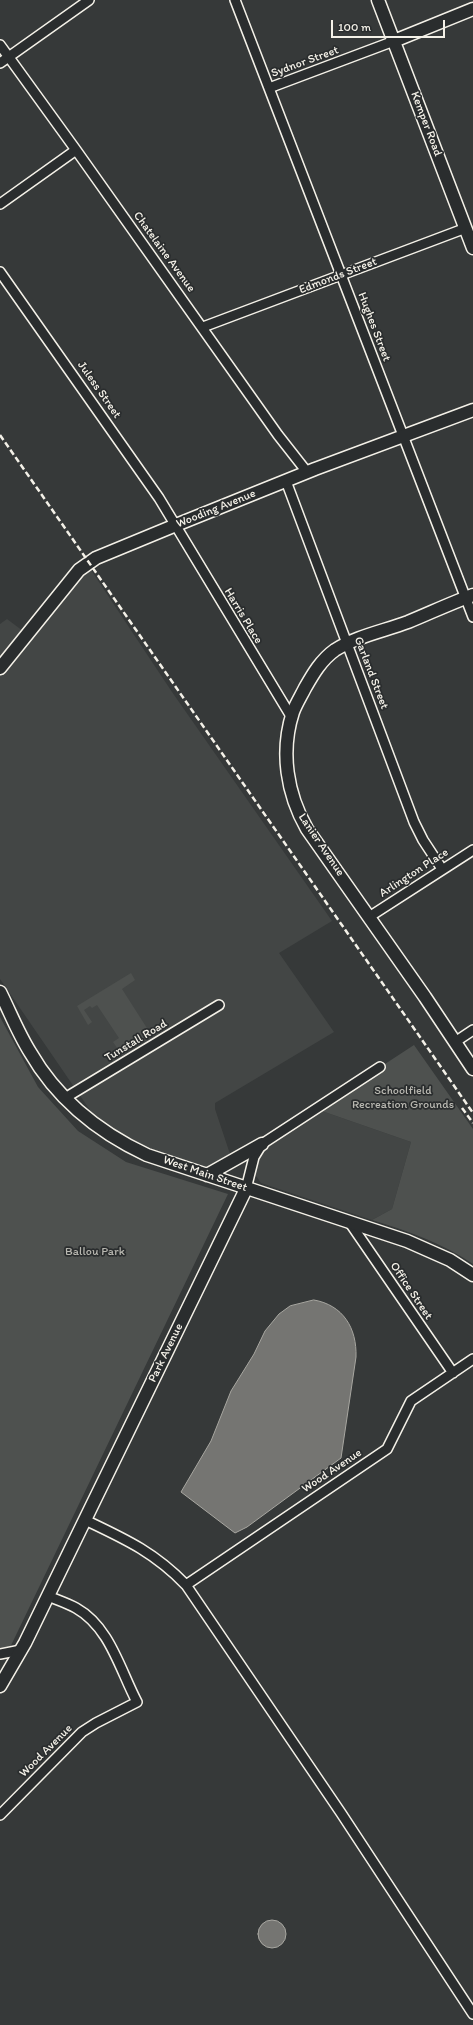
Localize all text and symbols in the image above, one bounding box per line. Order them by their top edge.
scale bar [333,12,447,38]
text: 100 m [338,20,371,34]
street label: Sydnor Street [269,43,341,81]
street label: Kemper Road [407,90,445,158]
street label: Chatelaine Avenue [130,209,198,295]
street label: Edmonds Street [297,255,379,297]
street label: Hughes Street [354,290,394,364]
street label: Juless Street [74,359,124,421]
street label: Wooding Avenue [174,486,258,532]
street label: Harris Place [221,585,265,647]
street label: Garland Street [351,635,391,711]
street label: Lanier Avenue [295,811,347,879]
street label: Arlington Place [377,845,451,901]
street label: Tunstall Road [102,1017,170,1065]
park label: Schoolfield Recreation Grounds [352,1084,454,1112]
street label: West Main Street [161,1153,249,1195]
park label: Ballou Park [65,1245,125,1259]
street label: Office Street [387,1260,435,1322]
street label: Park Avenue [146,1321,186,1385]
street label: Wood Avenue [299,1446,365,1496]
street label: Wood Avenue [17,1722,75,1780]

